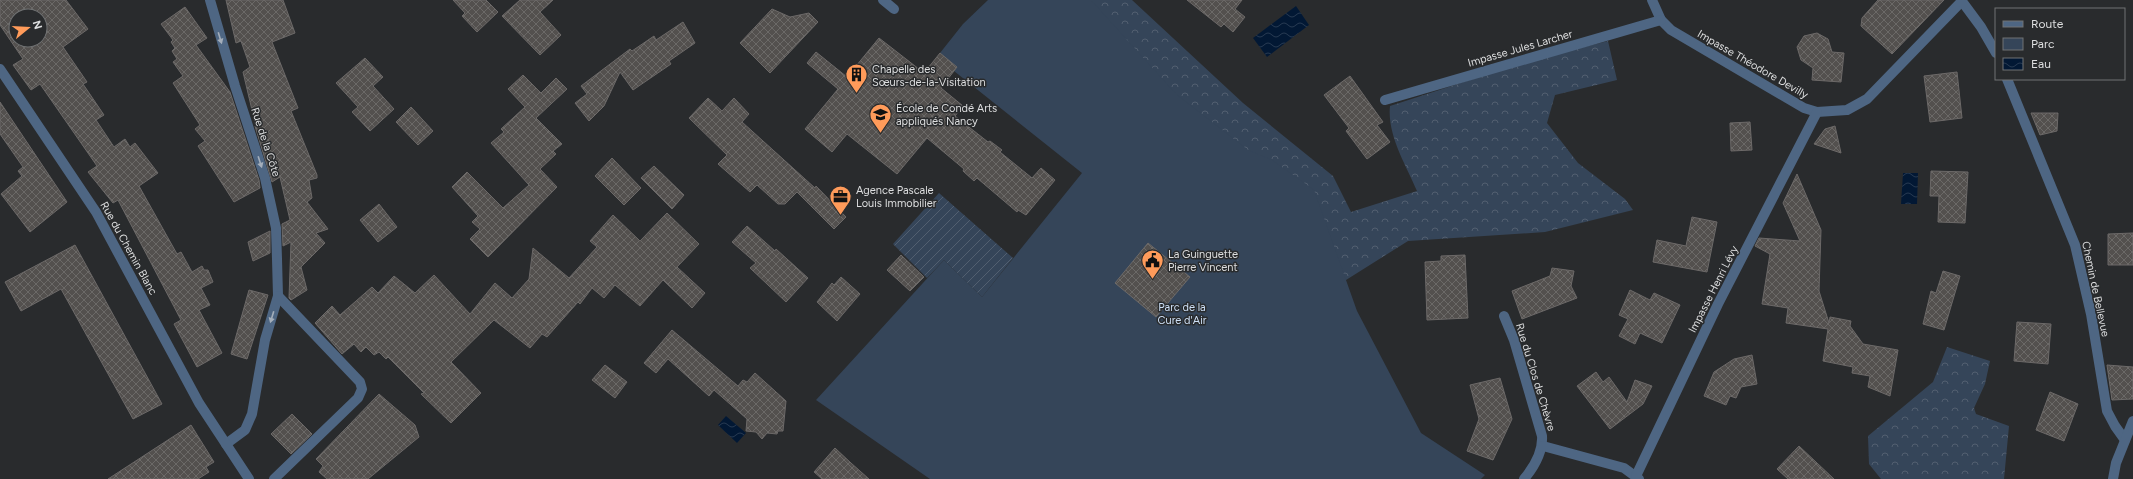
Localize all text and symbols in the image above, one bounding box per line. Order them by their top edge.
north arrow [8,8,48,48]
legend [1995,8,2125,80]
text: Route [2031,17,2064,31]
text: N [30,19,45,31]
street label: Impasse Jules Larcher [1466,27,1574,70]
street label: Impasse Théodore Devilly [1695,27,1811,102]
one-way arrow [217,32,223,44]
text: Parc [2031,37,2055,51]
text: Eau [2031,57,2051,71]
building icon: Chapelle des Sœurs-de-la-Visitation [843,62,869,95]
place label: Chapelle des Sœurs-de-la-Visitation [872,63,986,89]
school or university icon: École de Condé Arts appliqués Nancy [868,101,894,134]
place label: École de Condé Arts appliqués Nancy [896,102,997,128]
street label: Rue de la Côte [248,106,283,178]
one-way arrow [257,156,263,168]
office icon: Agence Pascale Louis Immobilier [827,183,853,216]
place label: Agence Pascale Louis Immobilier [856,184,937,210]
street label: Rue du Chemin Blanc [97,199,160,297]
street label: Chemin de Bellevue [2079,240,2112,338]
street label: Impasse Henri Lévy [1686,243,1741,335]
public building icon: La Guinguette Pierre Vincent [1139,247,1165,280]
place label: La Guinguette Pierre Vincent [1168,248,1238,274]
park label: Parc de la Cure d'Air [1158,301,1207,327]
one-way arrow [269,311,275,323]
street label: Rue du Clos de Chèvre [1513,322,1558,433]

